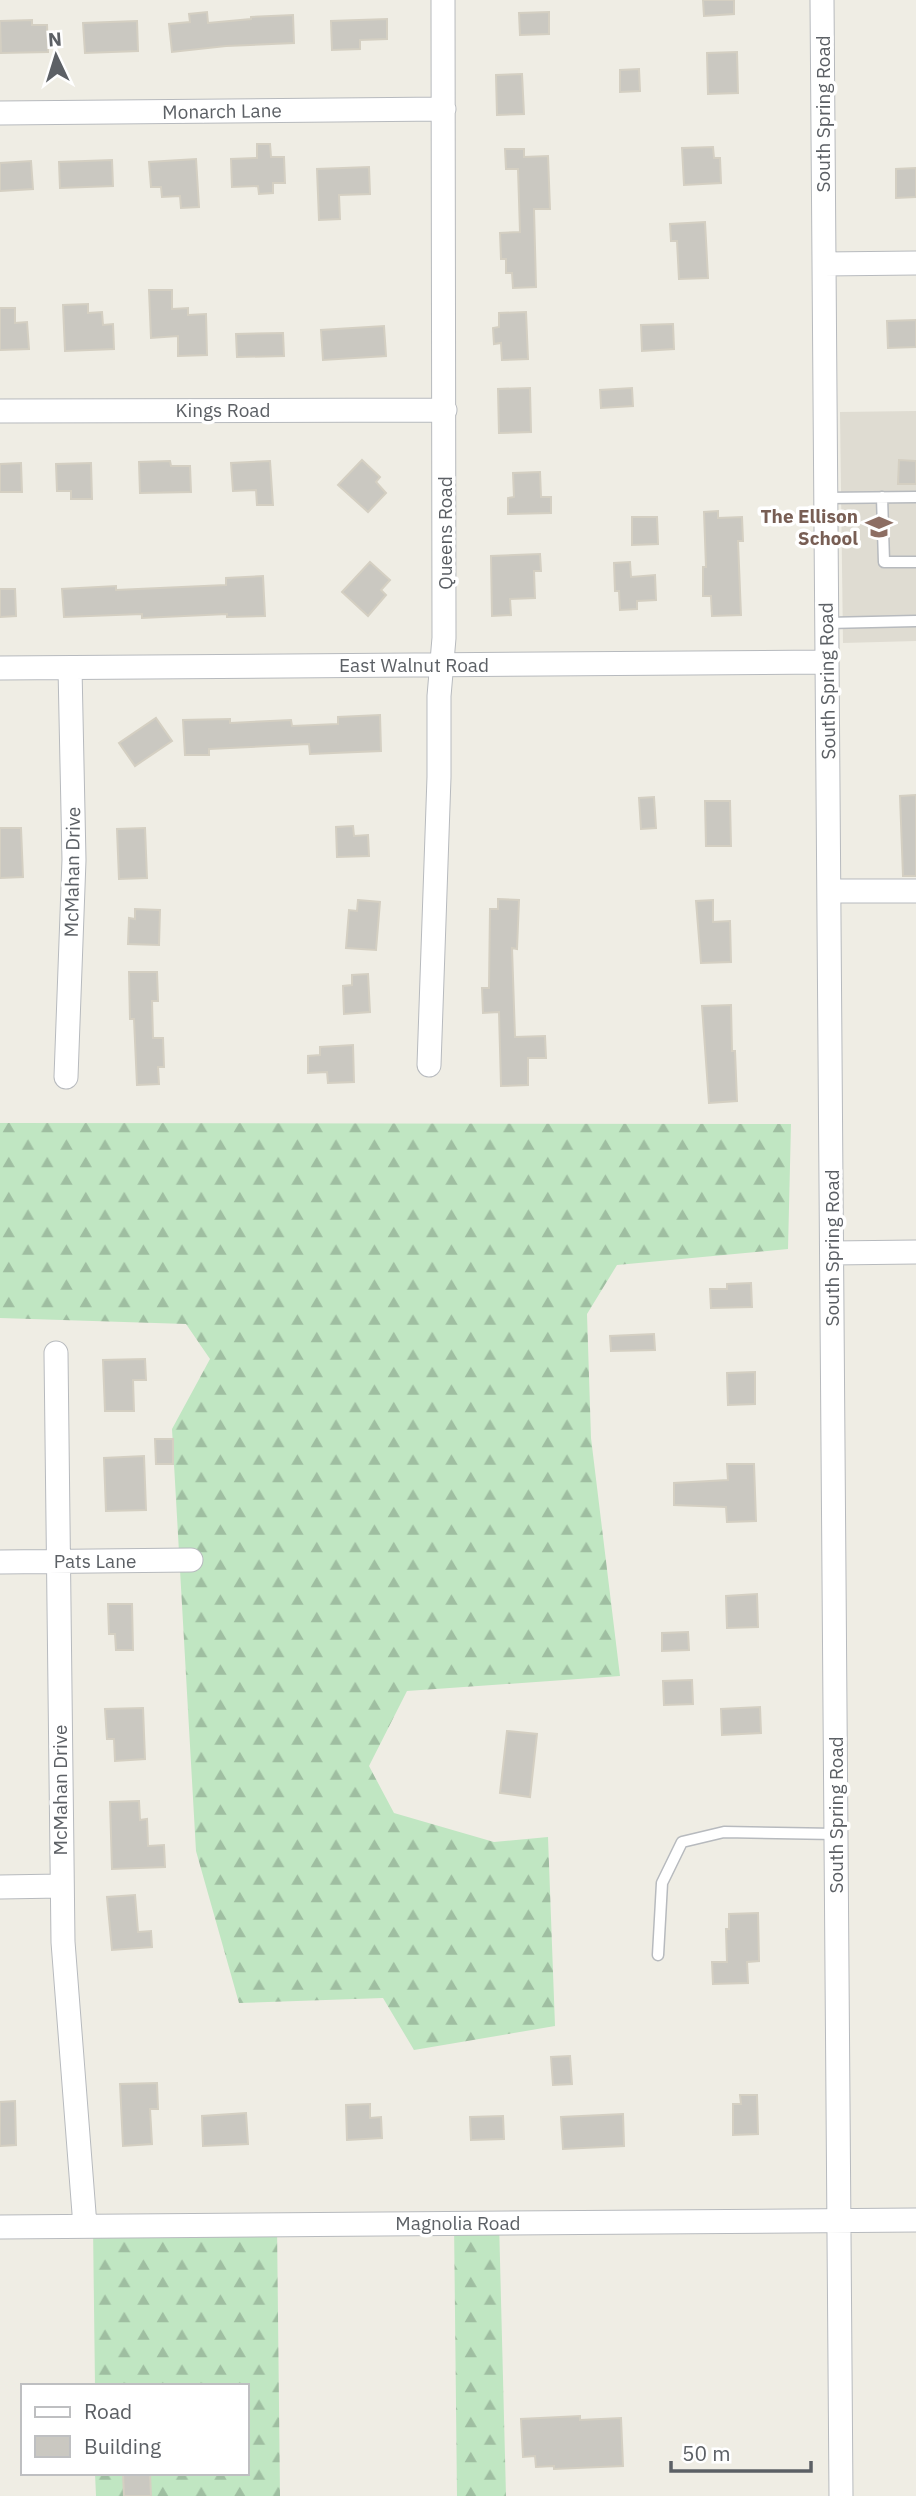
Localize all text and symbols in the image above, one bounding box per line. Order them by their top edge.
north arrow [21,21,91,91]
text: N [47,27,63,51]
street label: South Spring Road [811,35,835,193]
street label: Monarch Lane [162,98,282,124]
street label: Kings Road [175,398,271,422]
street label: Queens Road [433,476,457,590]
place label: The Ellison School [760,504,858,550]
school or university icon: The Ellison School [864,512,894,542]
street label: South Spring Road [814,602,840,760]
street label: East Walnut Road [339,653,489,677]
street label: McMahan Drive [59,806,85,938]
street label: South Spring Road [820,1169,844,1327]
street label: Pats Lane [54,1549,136,1573]
street label: McMahan Drive [48,1725,72,1855]
street label: South Spring Road [824,1736,848,1894]
street label: Magnolia Road [395,2211,521,2235]
legend [21,2384,248,2475]
text: Road [84,2397,132,2425]
scale bar [671,2430,811,2474]
text: Building [84,2432,161,2460]
text: 50 m [682,2439,731,2467]

